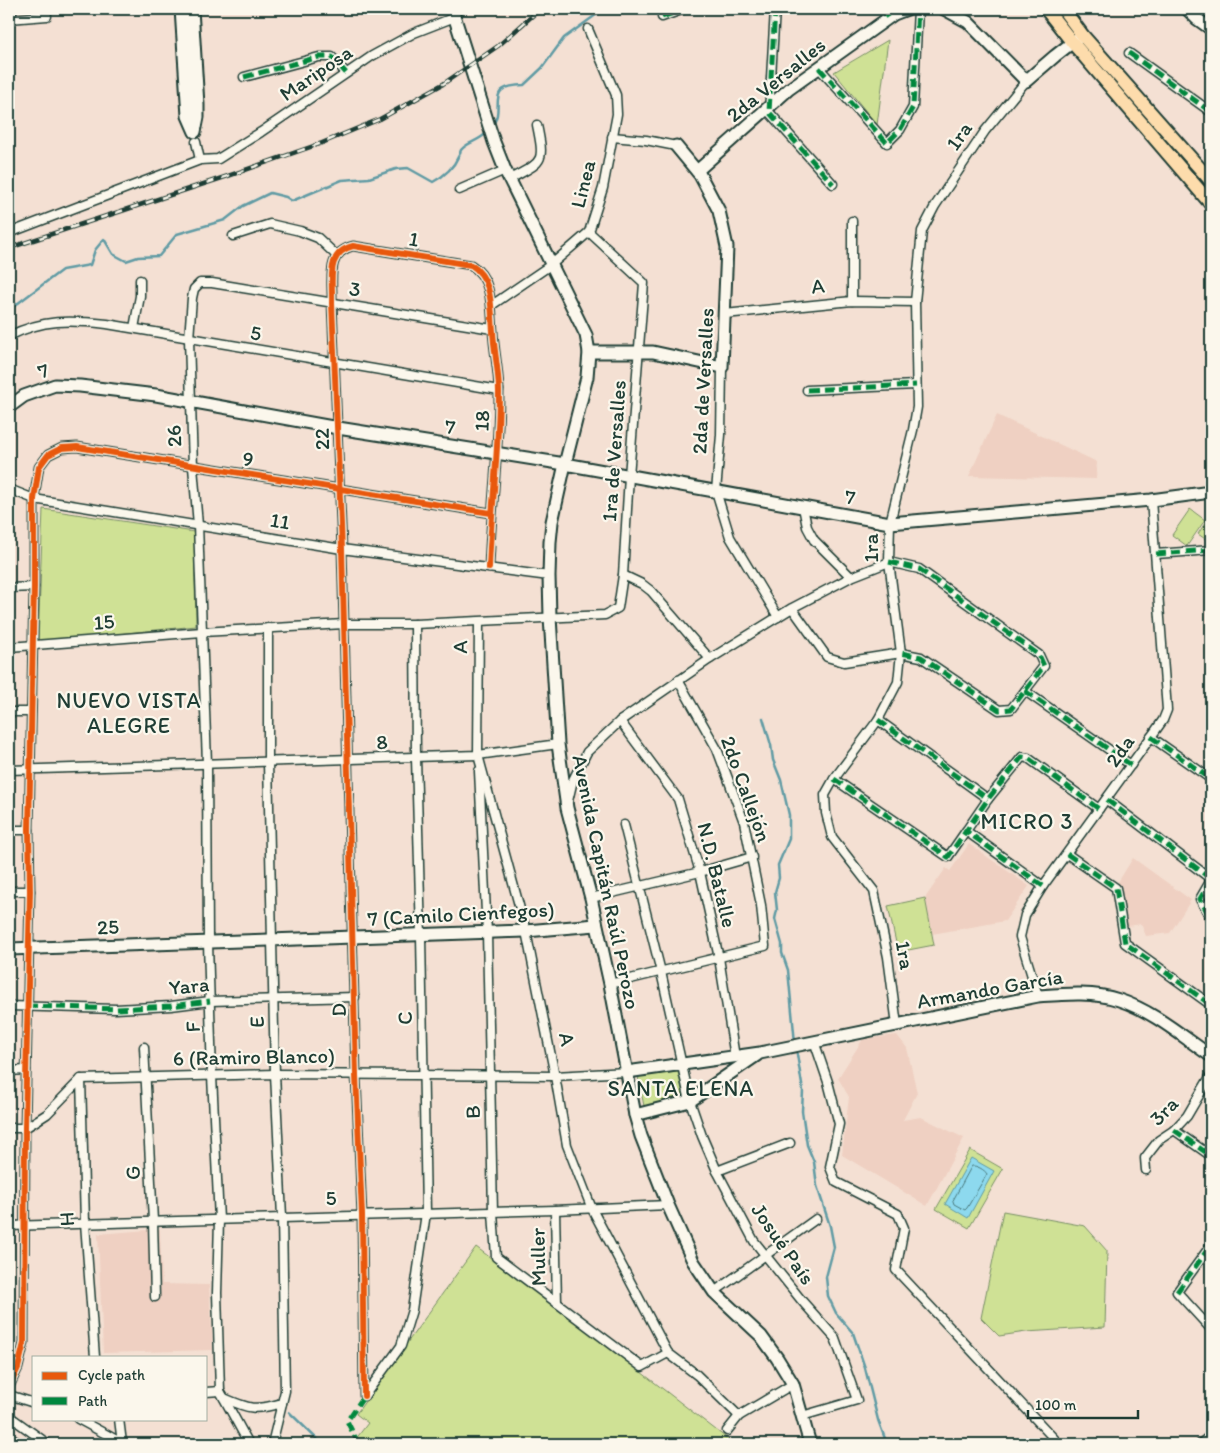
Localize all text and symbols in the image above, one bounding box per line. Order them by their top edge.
street label: 2da Versalles [721,32,830,127]
street label: Mariposa [275,39,357,106]
street label: 1ra [940,117,977,155]
street label: Linea [564,157,601,211]
street label: 1 [407,225,421,252]
street label: A [810,272,826,299]
street label: 3 [347,275,363,302]
street label: 2da de Versalles [686,307,719,455]
street label: 5 [248,319,264,346]
street label: 7 [35,357,51,384]
street label: 1ra de Versalles [596,379,631,523]
street label: 18 [469,410,494,432]
street label: 7 [443,413,457,440]
street label: 26 [161,425,186,448]
street label: 22 [309,428,334,450]
street label: 9 [241,445,255,472]
street label: 7 [843,483,858,510]
street label: 11 [268,507,292,534]
street label: 1ra [858,533,883,563]
street label: 15 [93,608,115,635]
street label: A [447,640,472,654]
district label: NUEVO VISTA ALEGRE [56,687,202,739]
street label: 8 [376,729,388,754]
street label: 2da [1100,730,1139,772]
street label: 2do Callejón [716,732,777,845]
street label: Avenida Capitán Raúl Perozo [567,752,646,1012]
district label: MICRO 3 [981,808,1073,835]
street label: N.D. Batalle [692,820,743,930]
street label: 7 (Camilo Cienfegos) [367,896,555,931]
street label: 25 [97,914,119,939]
street label: 1ra [891,938,920,971]
street label: Armando García [915,963,1065,1014]
street label: Yara [168,971,210,1000]
street label: D [326,1003,351,1017]
street label: C [392,1011,417,1025]
street label: E [244,1016,269,1028]
street label: F [180,1021,205,1033]
street label: A [554,1030,581,1049]
street label: 6 (Ramiro Blanco) [173,1043,335,1070]
district label: SANTA ELENA [608,1075,754,1102]
street label: 3ra [1144,1091,1183,1130]
street label: B [460,1105,485,1119]
street label: G [120,1165,145,1181]
street label: 5 [325,1185,337,1210]
street label: Josué País [746,1198,821,1289]
street label: H [54,1211,79,1227]
street label: Muller [524,1227,551,1286]
legend [32,1356,208,1420]
text: Cycle path [78,1366,145,1384]
scale bar [1028,1388,1138,1420]
text: Path [78,1392,107,1410]
text: 100 m [1035,1396,1077,1414]

